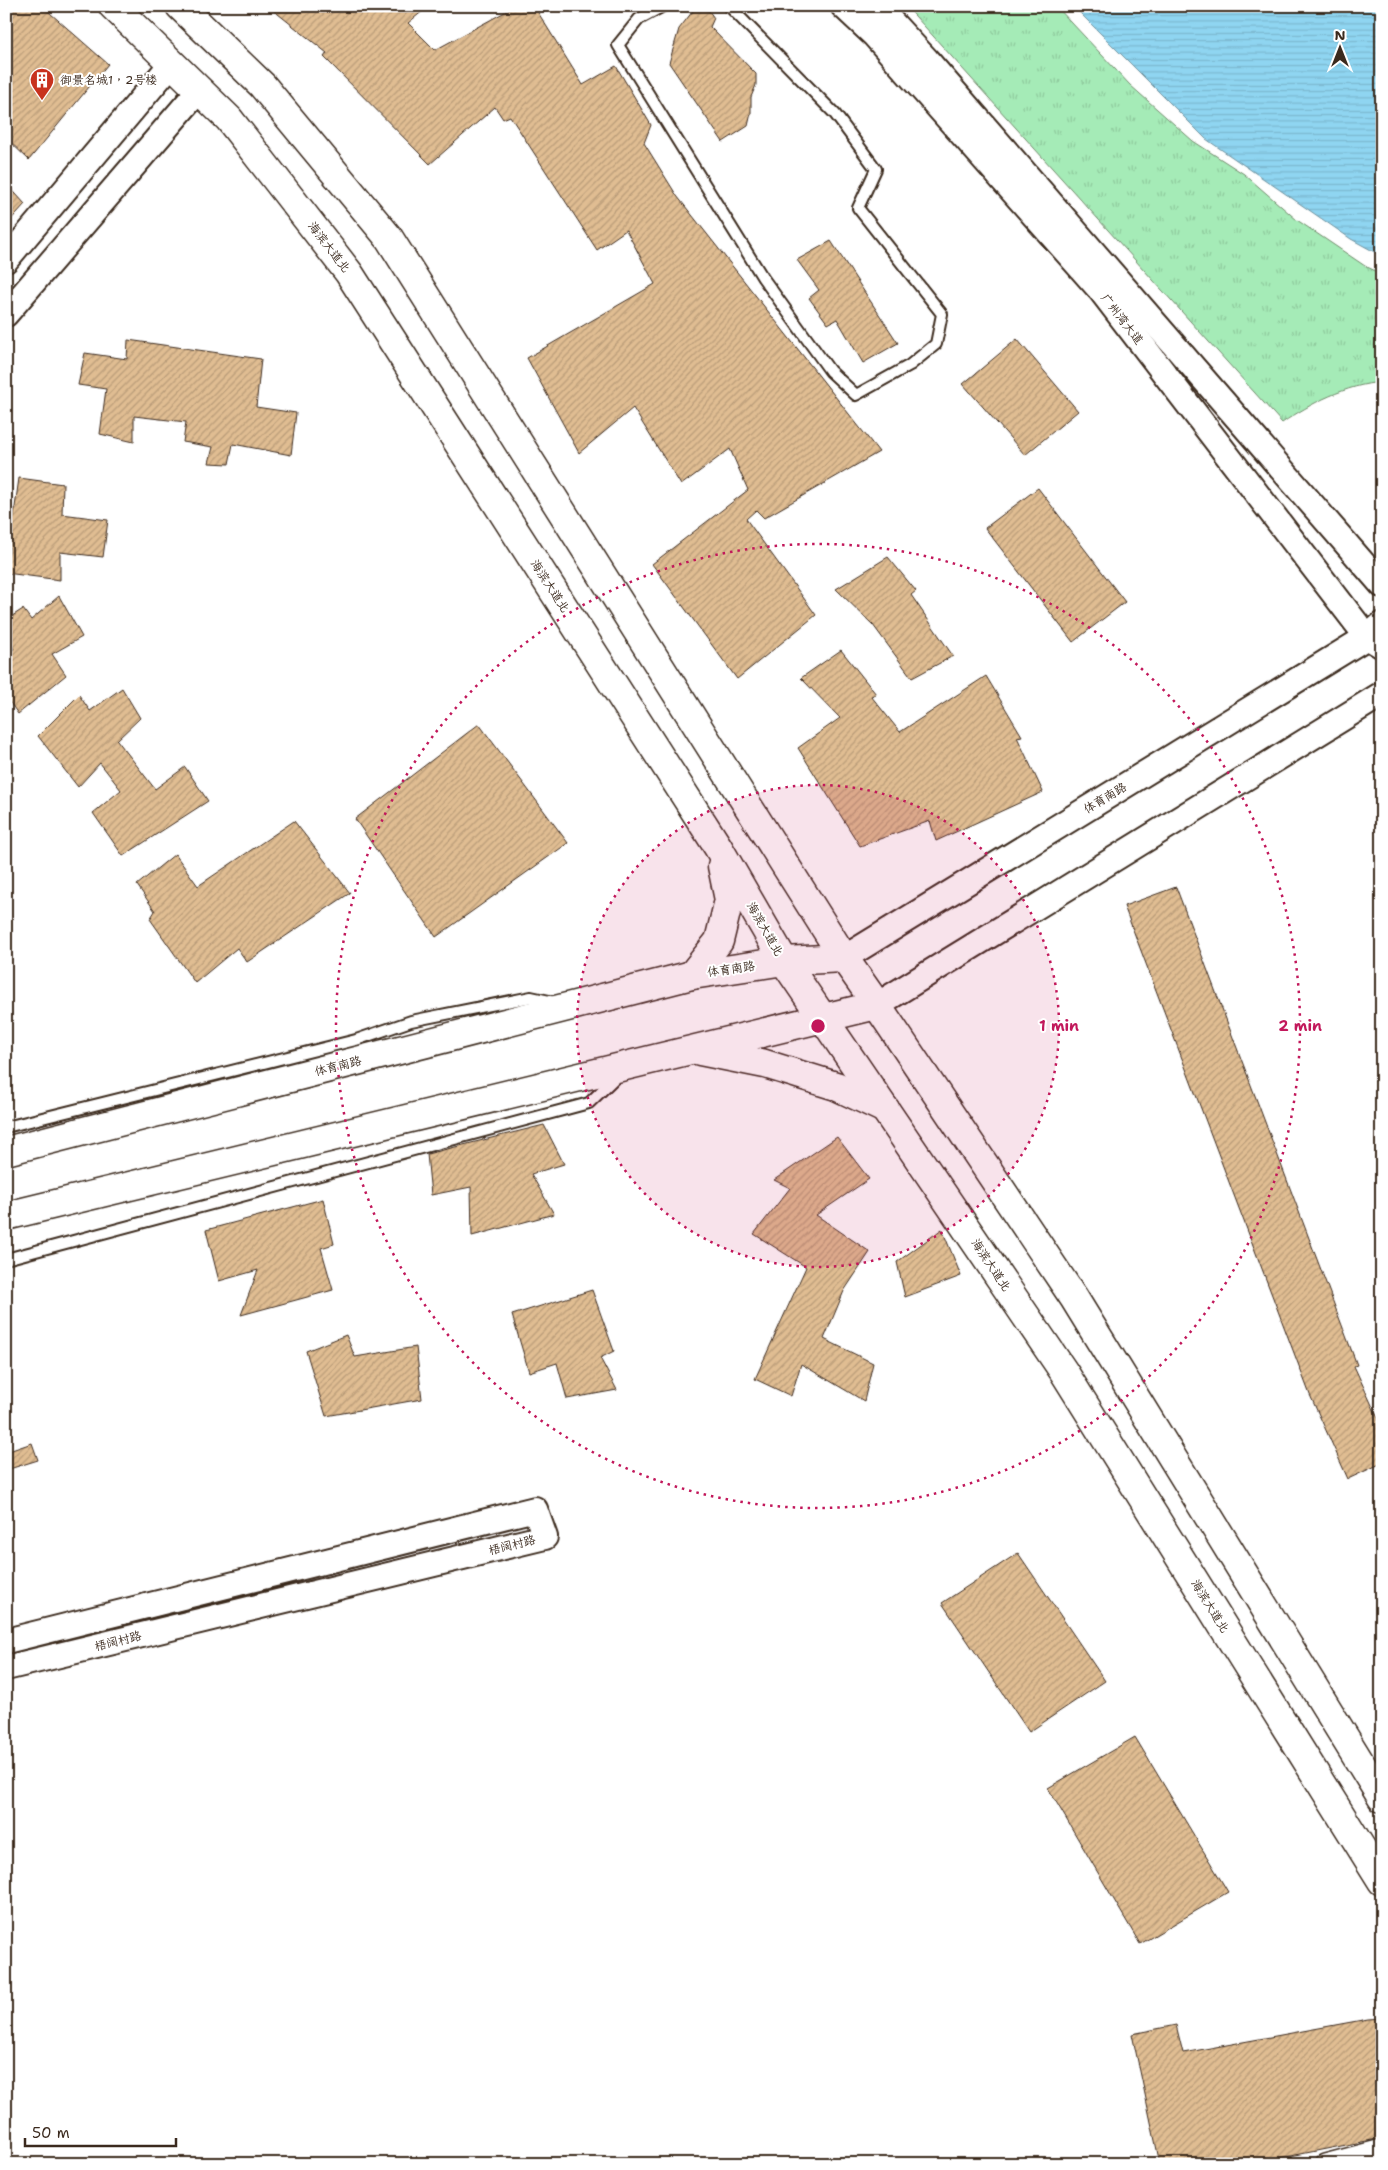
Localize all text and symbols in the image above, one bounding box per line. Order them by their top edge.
north arrow [1316,22,1366,72]
text: N [1334,26,1346,44]
building icon: 御景名城1，2号楼 [29,67,55,101]
place label: 御景名城1，2号楼 [60,72,157,88]
street label: 海滨大道北 [304,218,354,276]
street label: 广州湾大道 [1097,290,1147,348]
street label: 海滨大道北 [527,556,573,616]
street label: 体育南路 [1080,779,1130,817]
street label: 海滨大道北 [743,899,787,959]
street label: 体育南路 [706,958,756,980]
text: 1 min [1039,1016,1079,1036]
text: 2 min [1278,1016,1322,1036]
centre of rings [809,1017,827,1035]
street label: 体育南路 [313,1052,363,1080]
street label: 海滨大道北 [968,1236,1014,1294]
street label: 梧阔村路 [487,1531,537,1559]
street label: 海滨大道北 [1187,1576,1233,1636]
street label: 梧阔村路 [93,1627,143,1655]
scale bar [25,2115,176,2147]
text: 50 m [32,2123,70,2143]

